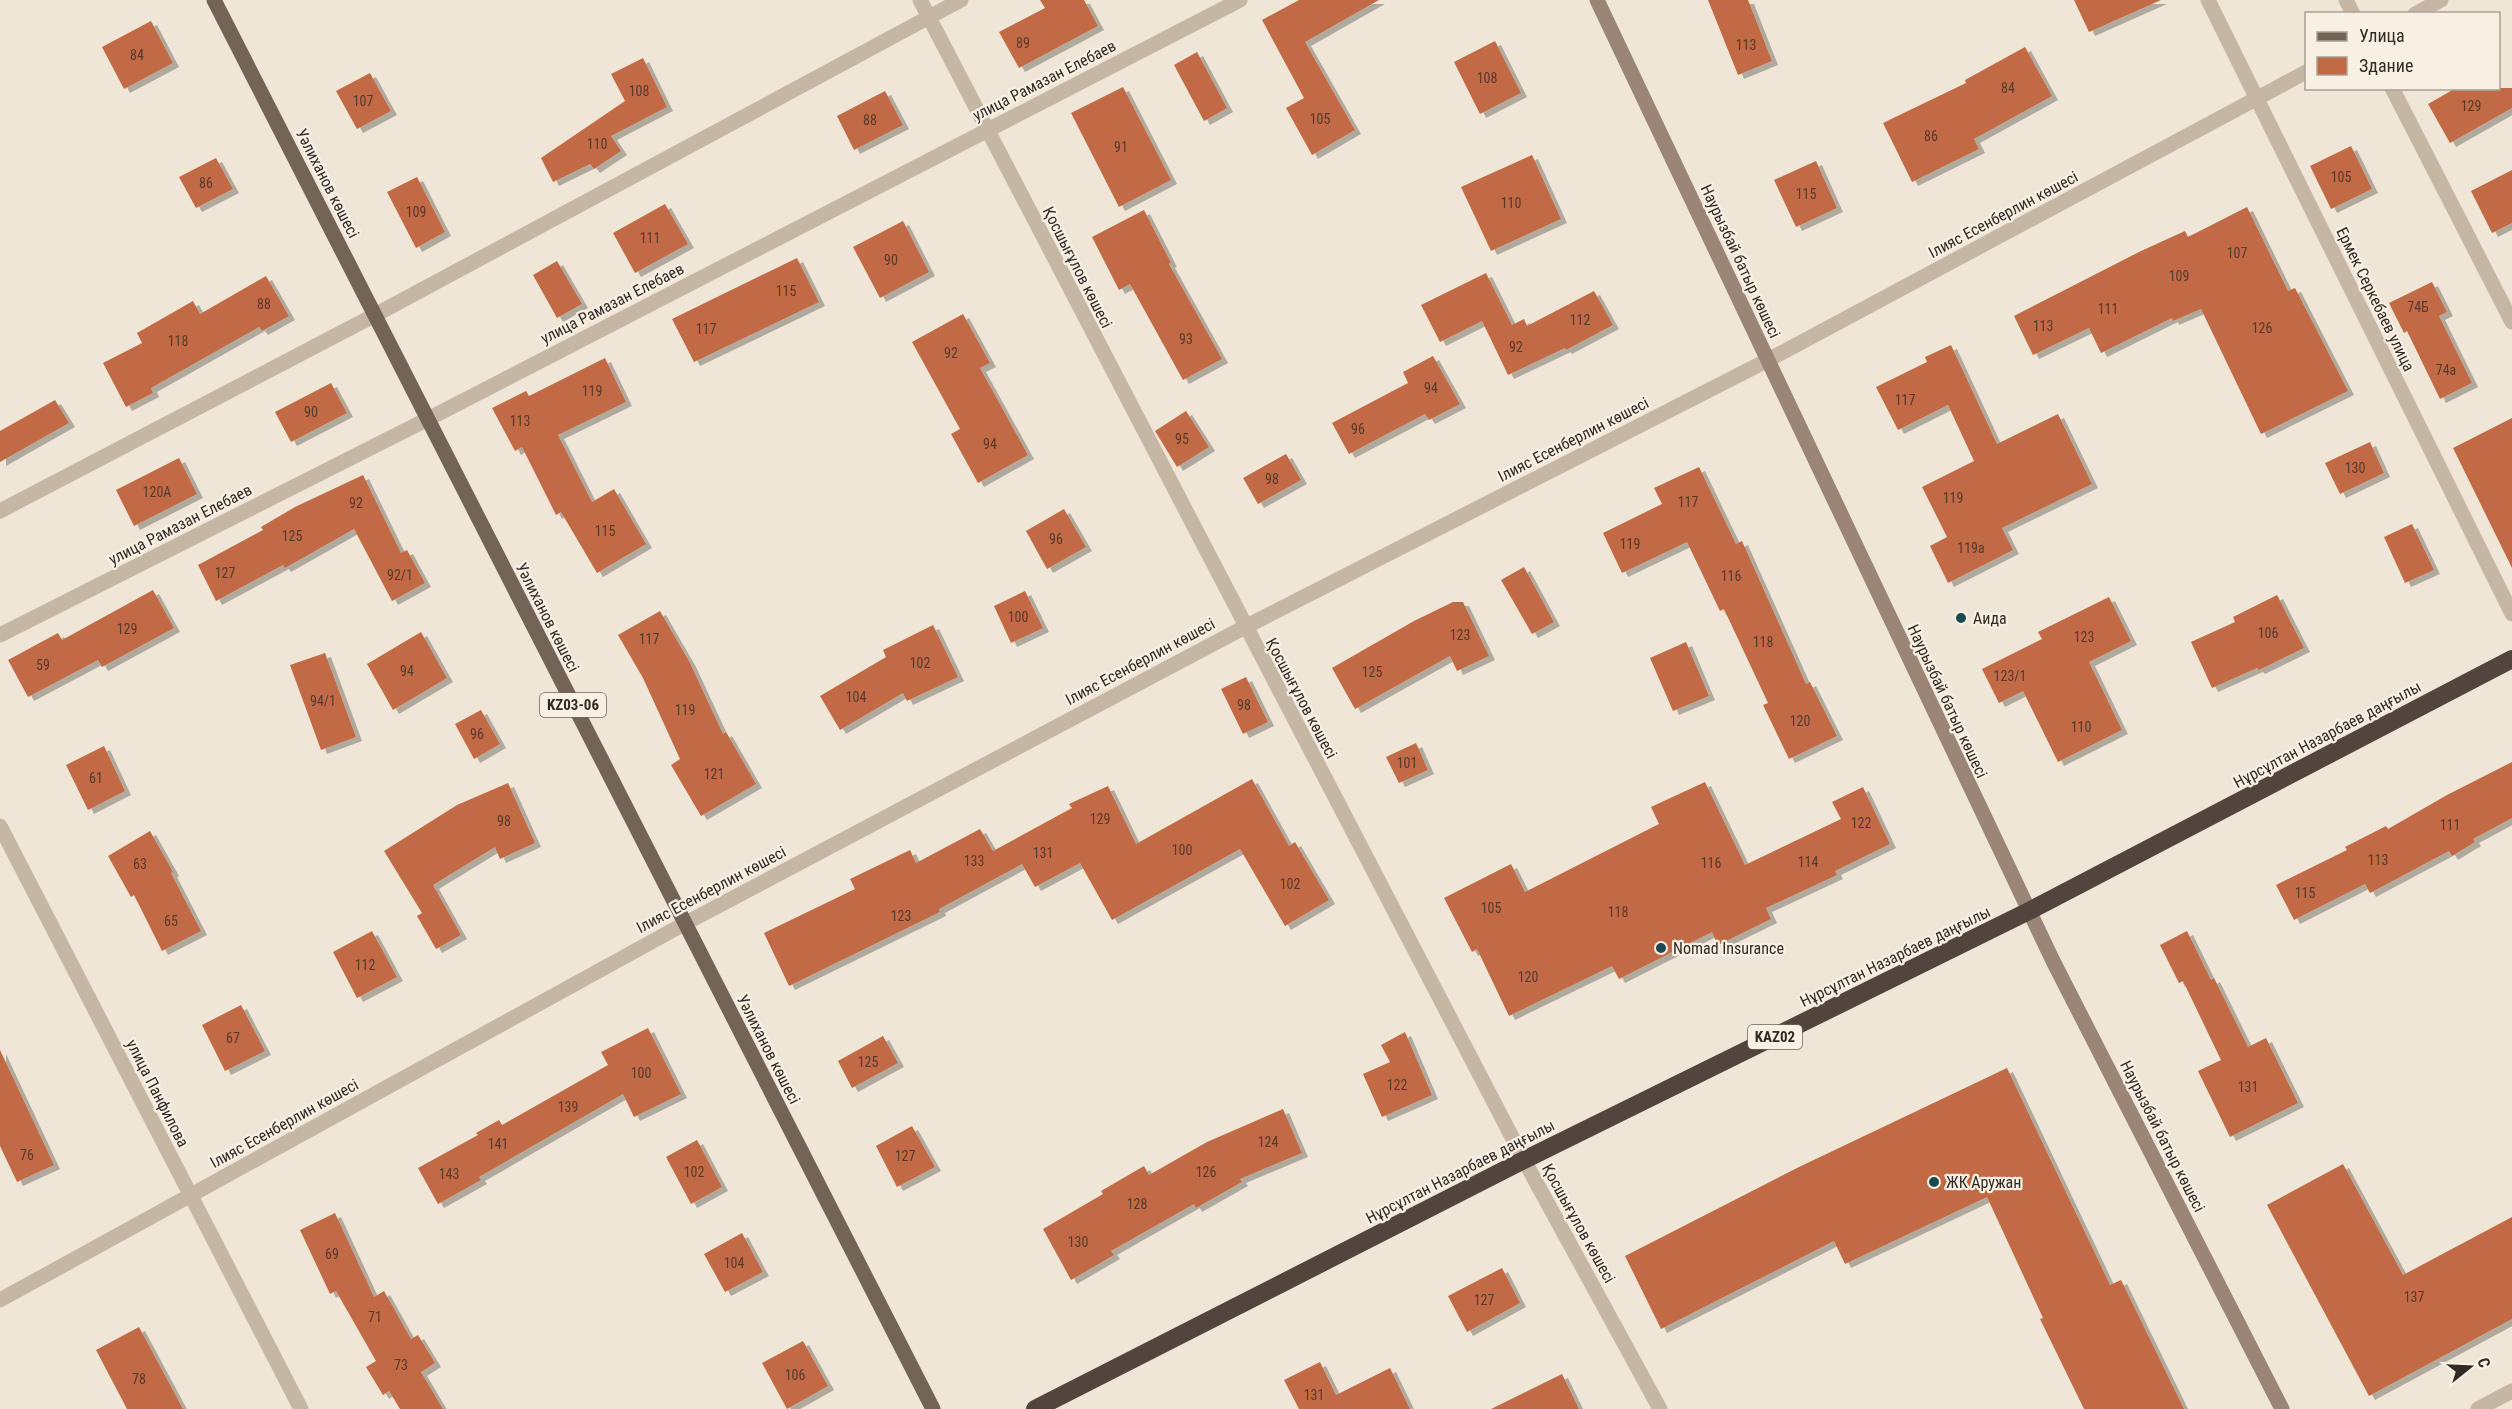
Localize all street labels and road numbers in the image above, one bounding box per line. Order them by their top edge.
street label: улица Рамазан Елебаев [970,36,1119,125]
street label: Уәлиханов көшесі [292,125,363,241]
street label: Ілияс Есенберлин көшесі [1925,167,2081,262]
street label: Наурызбай батыр көшесі [1697,181,1784,341]
street label: Қосшығұлов көшесі [1039,203,1116,331]
street label: Ермек Серкебаев улица [2332,224,2419,374]
street label: улица Рамазан Елебаев [538,259,687,348]
street label: Ілияс Есенберлин көшесі [1495,393,1652,486]
street label: улица Рамазан Елебаев [106,480,255,569]
street label: Уәлиханов көшесі [512,559,583,675]
street label: Ілияс Есенберлин көшесі [1062,614,1218,709]
street label: Наурызбай батыр көшесі [1904,621,1991,781]
street label: Қосшығұлов көшесі [1262,635,1341,762]
street label: Нұрсұлтан Назарбаев даңғылы [2230,677,2424,792]
road number: KZ03-06 [540,693,606,717]
street label: Ілияс Есенберлин көшесі [633,842,789,937]
street label: Нұрсұлтан Назарбаев даңғылы [1797,902,1994,1011]
street label: Уәлиханов көшесі [733,991,804,1107]
road number: KАZ02 [1748,1025,1802,1049]
street label: улица Панфилова [122,1036,193,1150]
street label: Наурызбай батыр көшесі [2116,1057,2209,1215]
street label: Ілияс Есенберлин көшесі [207,1075,362,1172]
street label: Нұрсұлтан Назарбаев даңғылы [1363,1115,1558,1227]
street label: Қосшығұлов көшесі [1538,1160,1619,1286]

